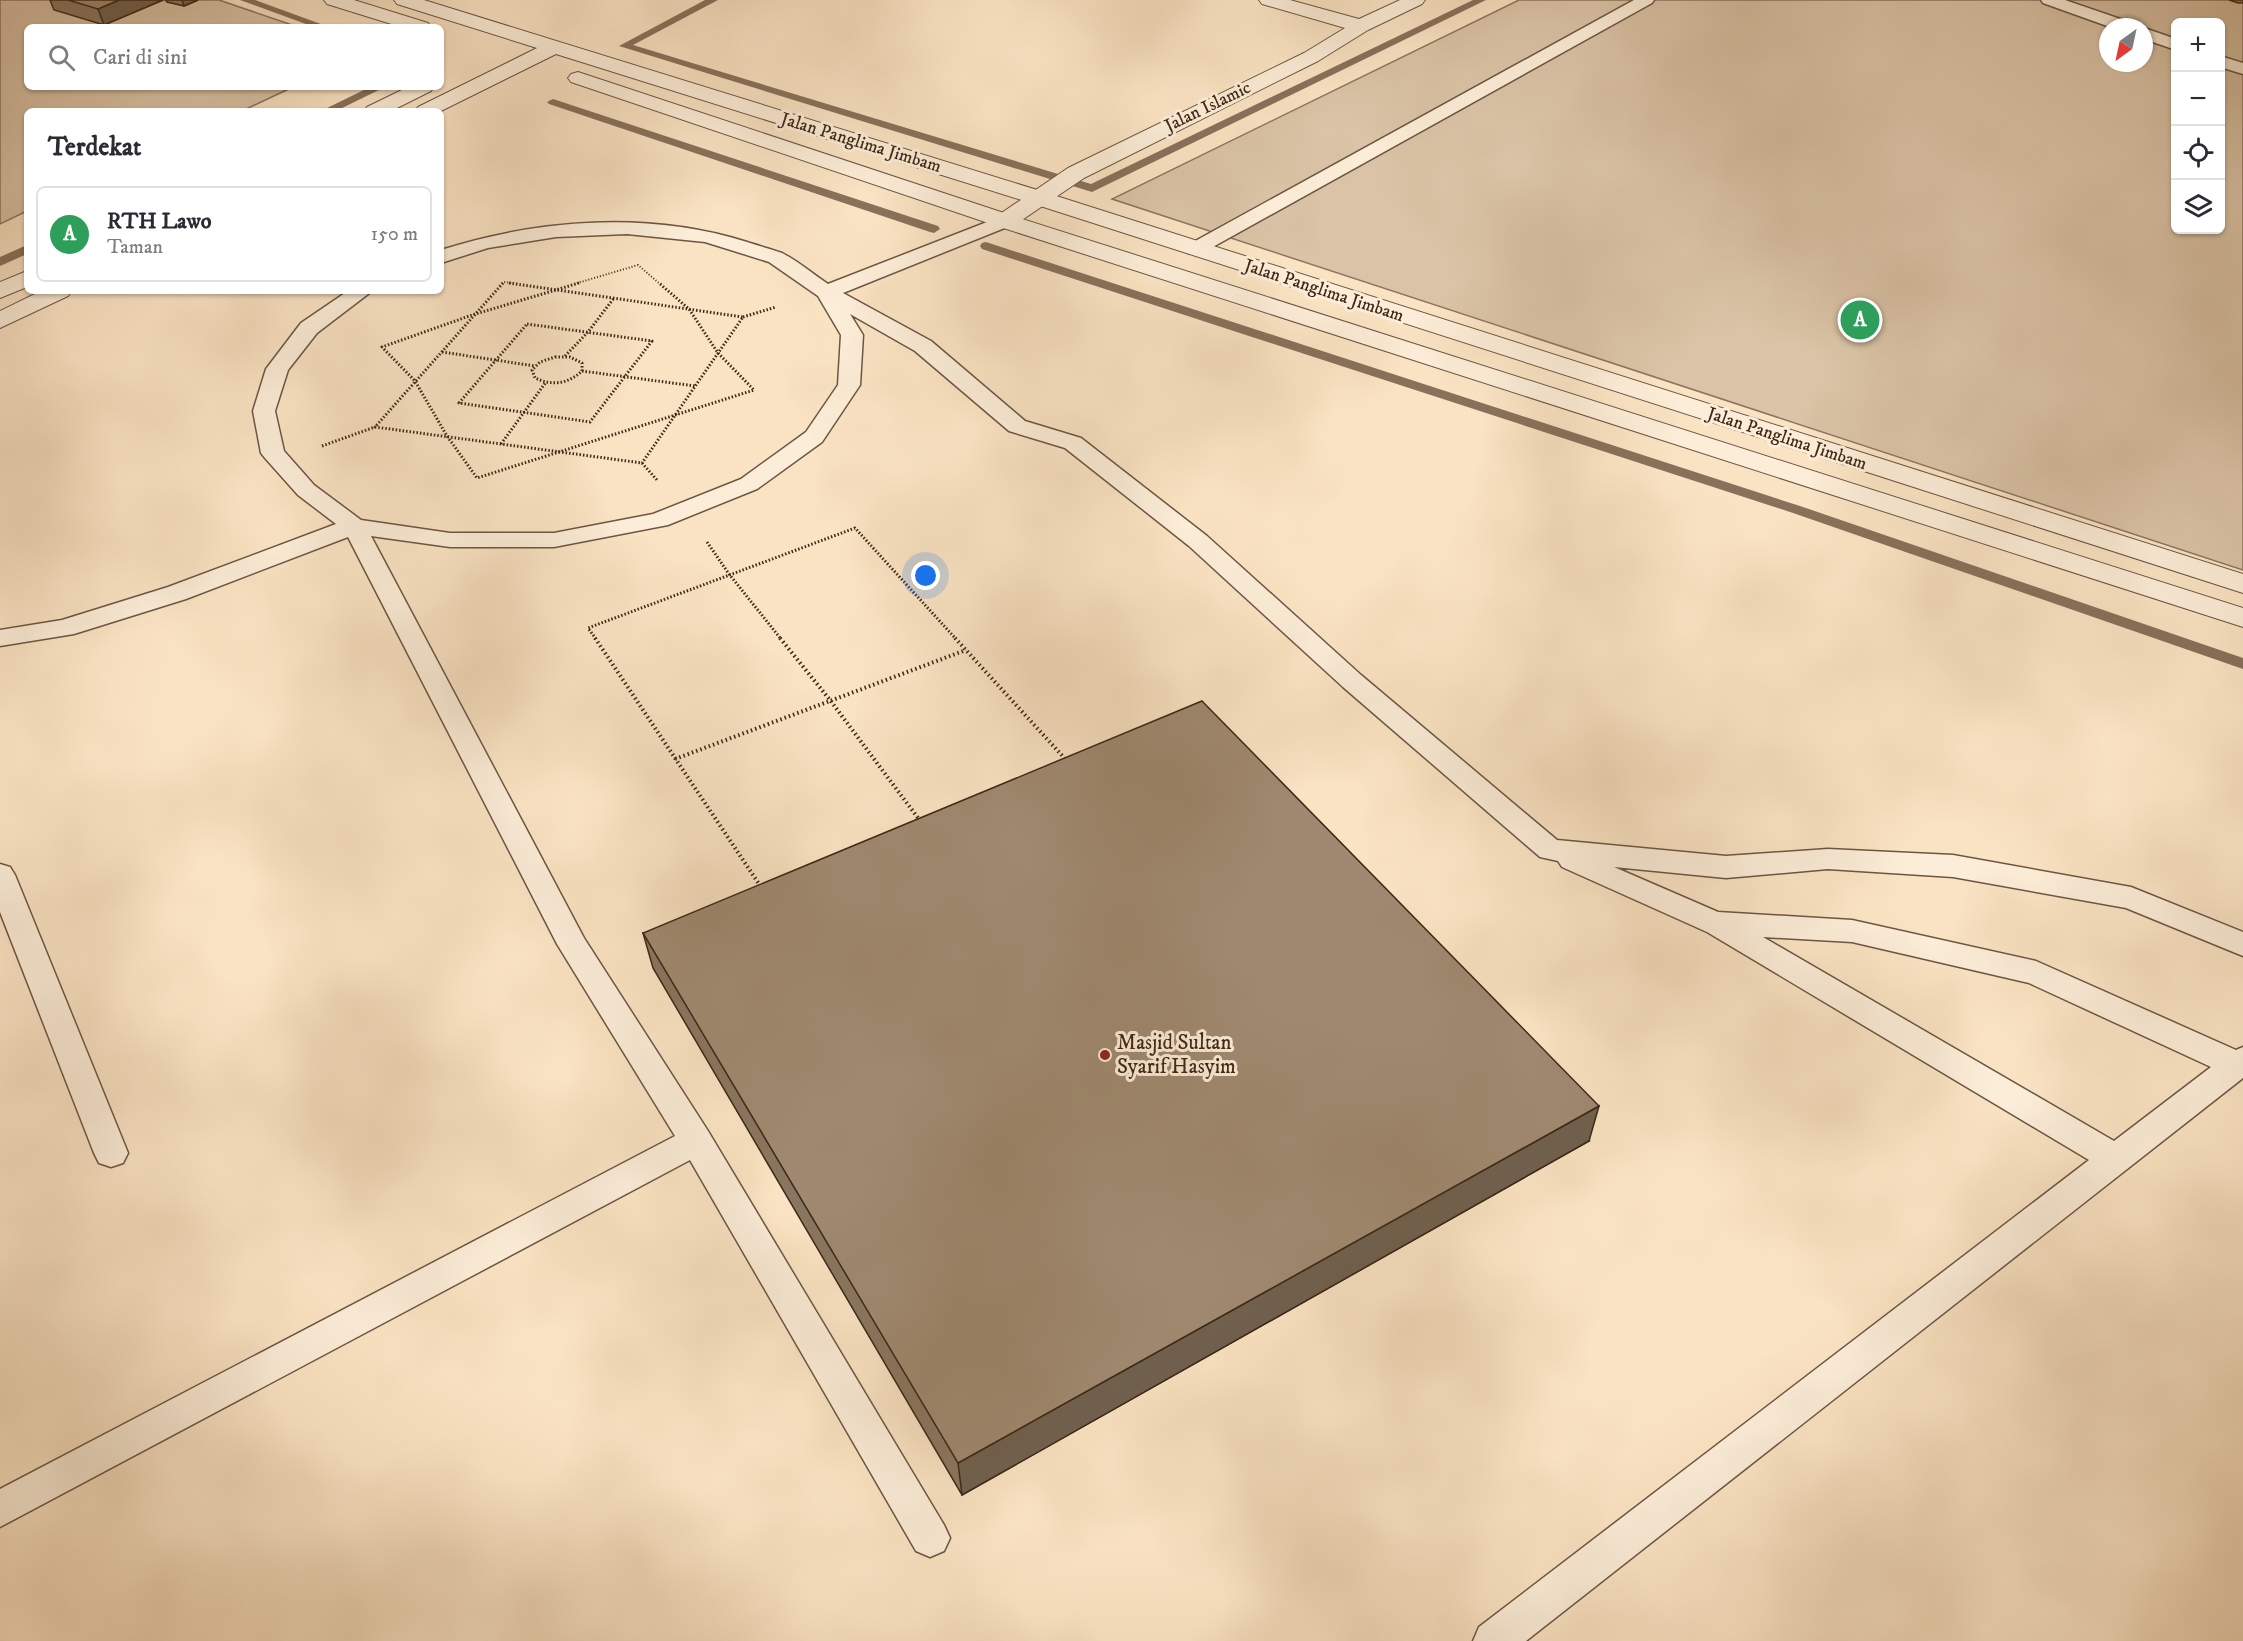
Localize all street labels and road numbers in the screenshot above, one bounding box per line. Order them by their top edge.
street label: Jalan Islamic [1160,77,1255,138]
street label: Jalan Panglima Jimbam [776,108,944,178]
street label: Jalan Panglima Jimbam [1239,254,1407,327]
street label: Jalan Panglima Jimbam [1702,402,1870,475]

